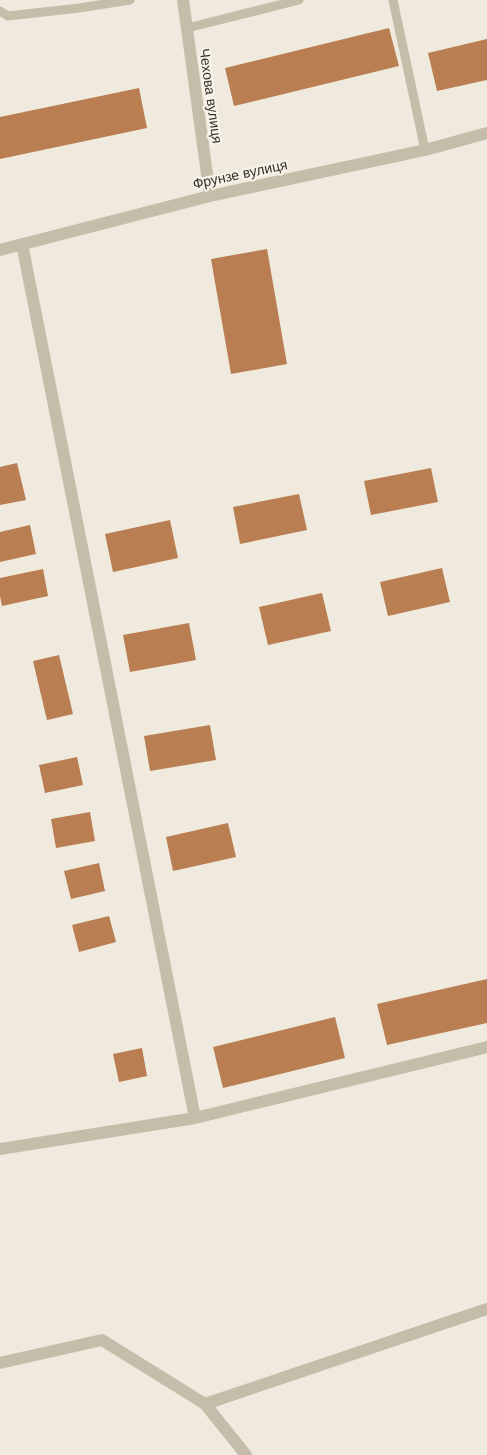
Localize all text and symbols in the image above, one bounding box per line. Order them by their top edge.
street label: Чехова вулиця [196,47,226,145]
street label: Фрунзе вулиця [191,156,289,192]

